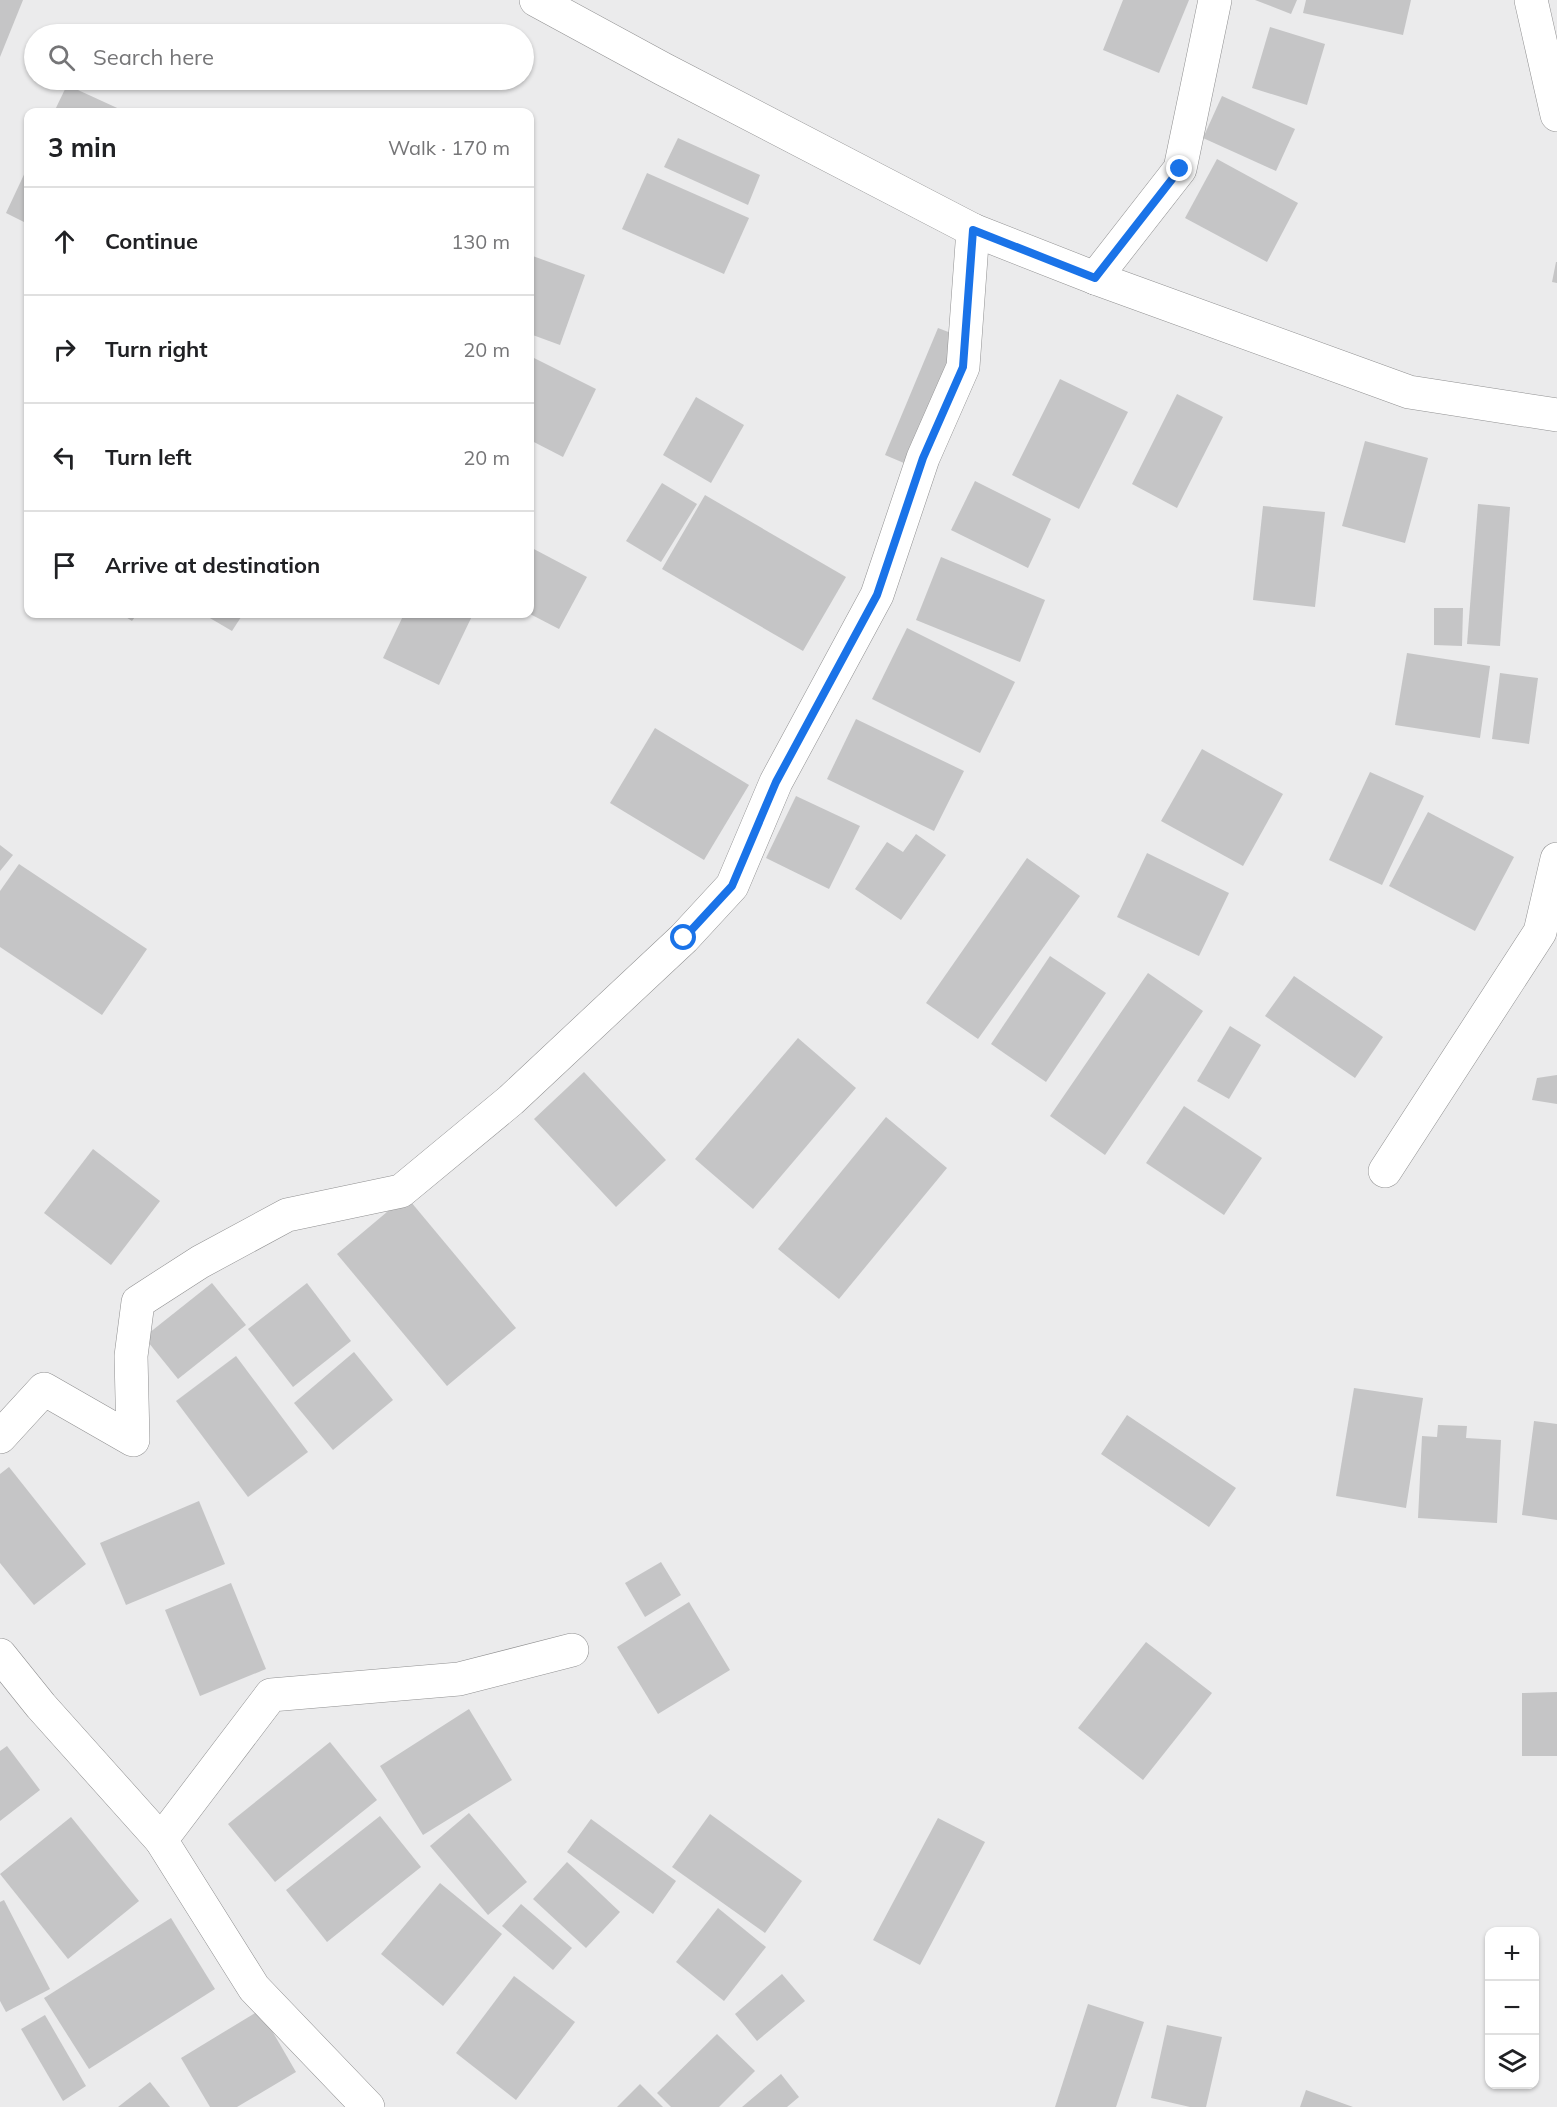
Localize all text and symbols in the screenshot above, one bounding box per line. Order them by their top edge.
search box [24,24,534,90]
icon: search [45,41,78,74]
text: Search here [93,43,214,71]
text: 3 min [48,131,117,164]
text: Walk · 170 m [388,135,510,160]
route end [1166,155,1192,181]
icon: ahead [48,225,81,258]
text: Continue [105,227,198,255]
text: 130 m [451,229,510,254]
icon: right [48,333,81,366]
text: Turn right [105,335,208,363]
text: 20 m [463,337,510,362]
icon: left [48,441,81,474]
text: Turn left [105,443,192,471]
text: 20 m [463,445,510,470]
icon: arrive [48,549,81,582]
text: Arrive at destination [105,551,320,579]
route start [670,924,696,950]
map controls [1485,1927,1539,2089]
button: + [1485,1927,1539,1981]
button: − [1485,1981,1539,2035]
button: layers [1485,2035,1539,2089]

